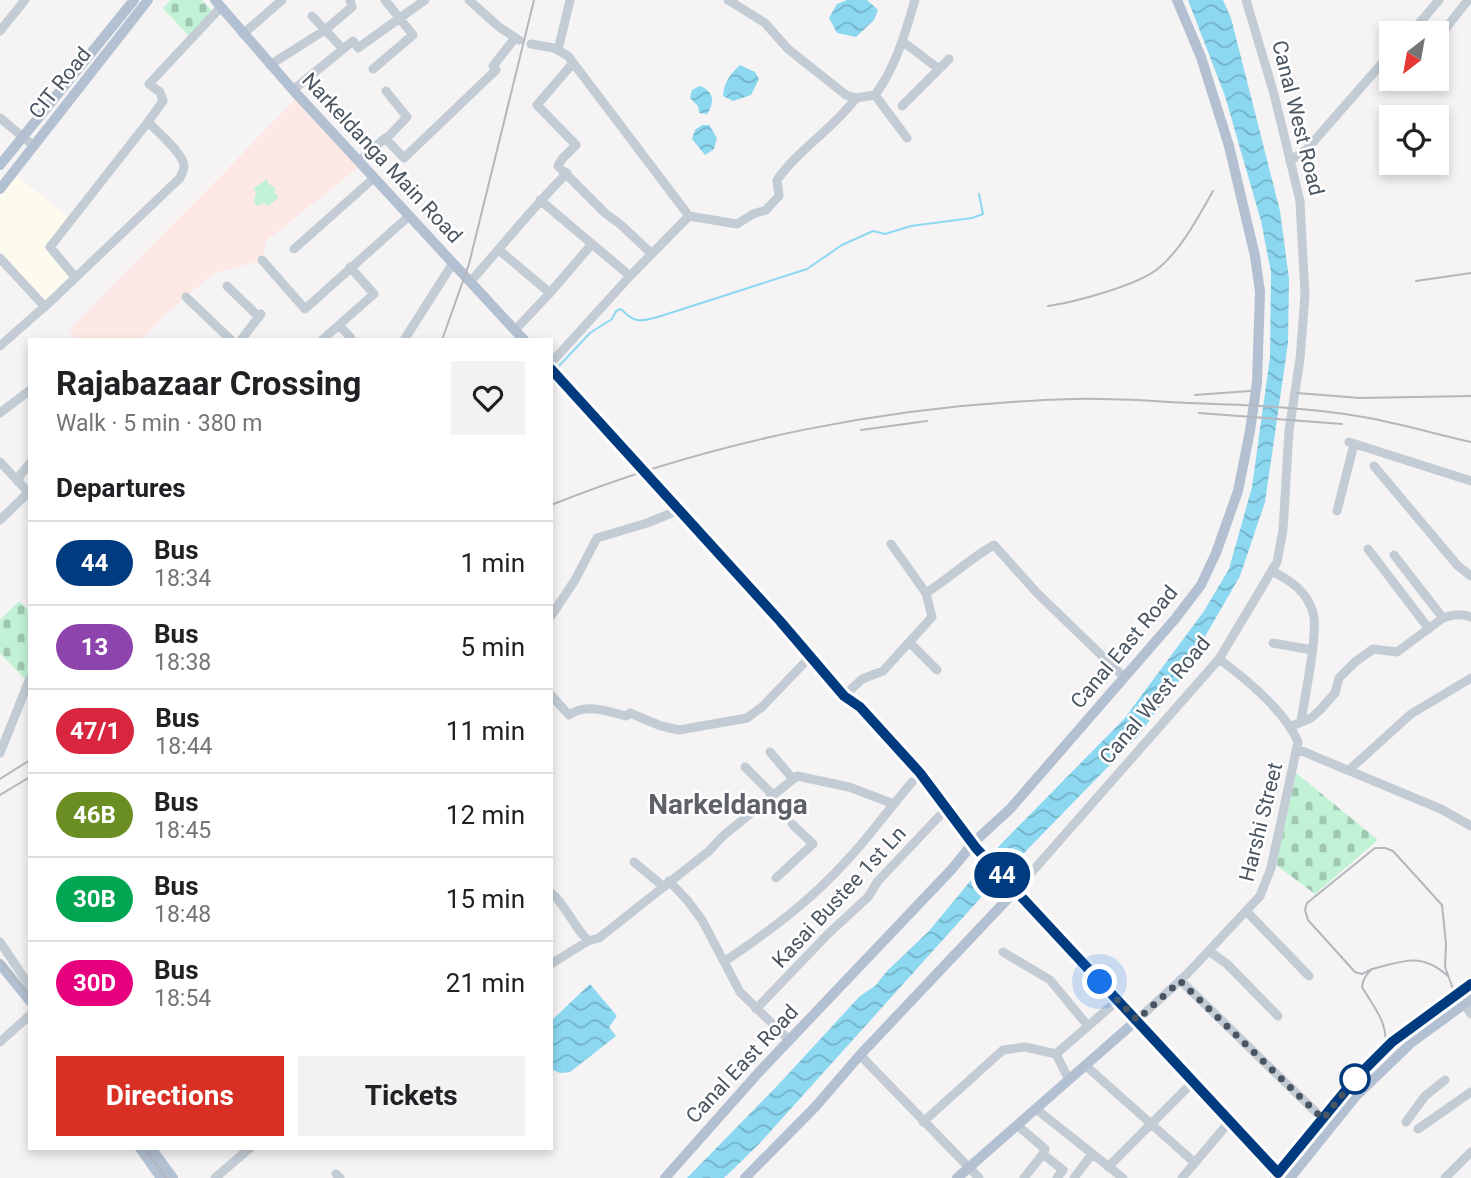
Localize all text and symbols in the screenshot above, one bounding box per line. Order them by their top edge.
north arrow [1379,21,1449,91]
map controls [1379,21,1449,175]
street label: Canal West Road [1267,38,1329,198]
street label: CIT Road [24,43,96,123]
street label: Narkeldanga Main Road [297,68,467,248]
button: locate [1379,105,1449,175]
button: heart [451,361,525,435]
text: Rajabazaar Crossing [56,364,361,403]
text: Walk · 5 min · 380 m [56,410,262,437]
text: Departures [56,473,186,503]
text: Bus [154,535,199,565]
text: 1 min [460,548,525,578]
text: 44 [81,549,108,577]
text: 18:34 [154,565,211,592]
street label: Canal East Road [1066,581,1182,713]
text: Bus [154,619,199,649]
street label: Canal West Road [1095,631,1215,769]
text: 5 min [460,632,525,662]
text: 13 [81,633,108,661]
text: 18:38 [154,649,211,676]
text: Bus [155,703,200,733]
text: 11 min [446,716,525,746]
text: 47/1 [70,717,120,745]
text: 18:44 [155,733,213,760]
street label: Harshi Street [1235,760,1287,884]
text: Bus [154,787,199,817]
district label: Narkeldanga [648,788,808,821]
text: 12 min [446,800,525,830]
text: 46B [73,801,116,829]
text: 18:45 [154,817,211,844]
street label: Kasai Bustee 1st Ln [767,821,911,973]
line badge: 44 [970,852,1034,898]
text: 44 [988,861,1016,889]
text: Bus [154,871,199,901]
text: 15 min [446,884,525,914]
text: 30B [73,885,116,913]
text: 18:48 [154,901,211,928]
text: Bus [154,955,199,985]
your location [1082,964,1117,999]
text: 21 min [446,968,525,998]
text: 30D [73,969,116,997]
text: 18:54 [154,985,211,1012]
street label: Canal East Road [681,1000,803,1128]
button: Directions [56,1056,284,1136]
button: Tickets [298,1056,525,1136]
unlabelled marker [1340,1064,1370,1094]

